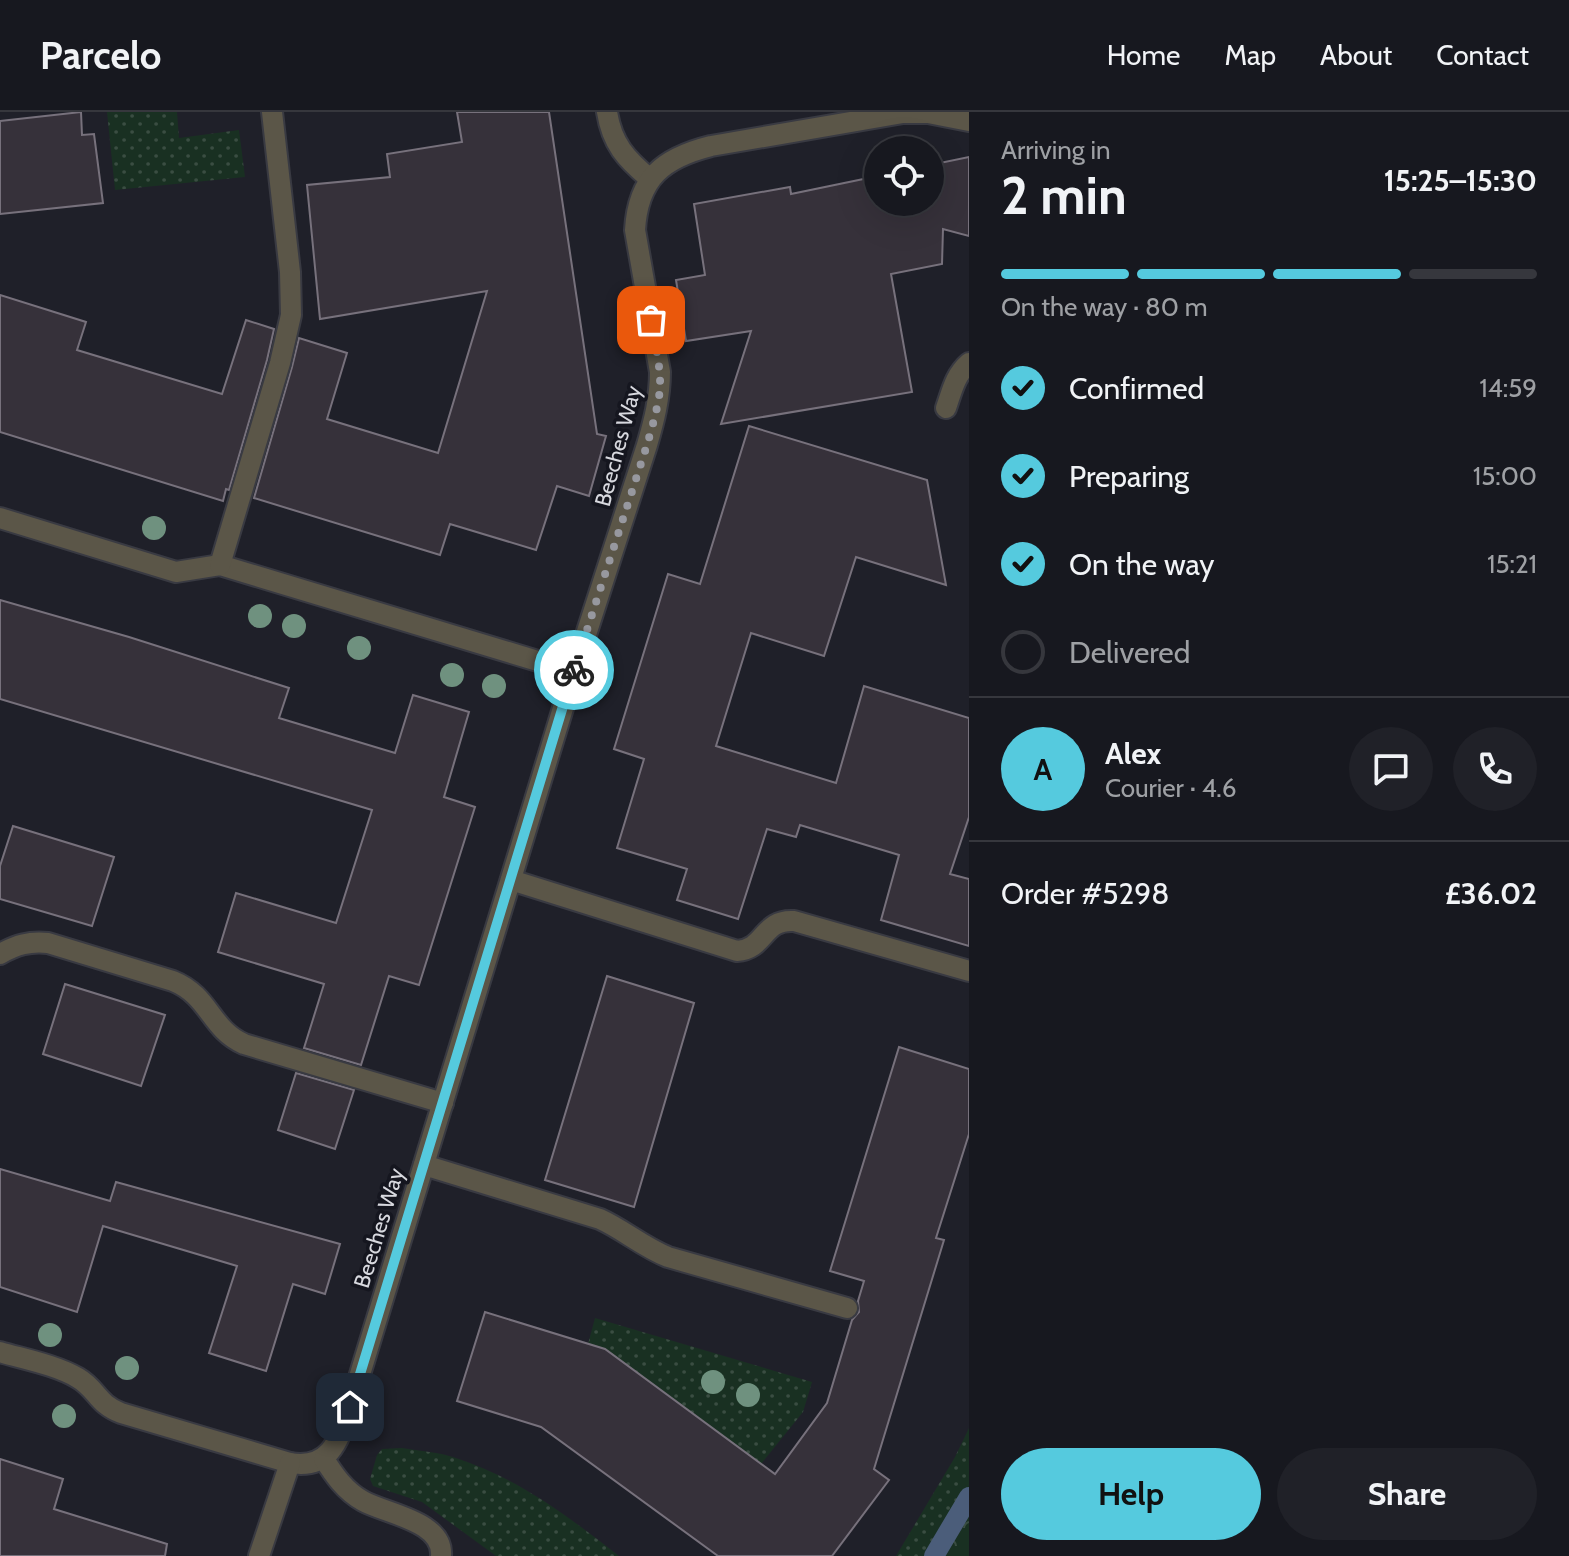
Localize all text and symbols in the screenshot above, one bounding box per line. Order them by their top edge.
text: Parcelo [40,32,161,79]
text: Home [1107,38,1180,72]
text: Map [1224,38,1276,72]
text: About [1320,38,1392,72]
text: Contact [1436,38,1529,72]
text: Arriving in [1001,134,1111,166]
map controls [864,136,944,216]
button: locate [864,136,944,216]
text: 15:25–15:30 [1384,162,1537,199]
text: 2 min [1001,164,1127,227]
pin [617,286,685,354]
text: On the way · 80 m [1001,291,1208,323]
icon: bag [629,298,673,342]
icon: check [1001,366,1045,410]
text: Confirmed [1069,370,1204,407]
text: 14:59 [1479,372,1537,404]
street label: Beeches Way [589,383,647,509]
icon: check [1001,454,1045,498]
text: Preparing [1069,458,1189,495]
text: 15:00 [1473,460,1537,492]
icon: check [1001,542,1045,586]
text: On the way [1069,546,1214,583]
text: 15:21 [1487,548,1537,580]
courier [534,630,614,710]
text: Delivered [1069,634,1190,671]
icon: bike [552,648,596,692]
button: chat [1349,727,1433,811]
button: phone [1453,727,1537,811]
text: Alex [1105,735,1161,772]
text: A [1034,751,1052,788]
text: Courier · 4.6 [1105,772,1237,804]
text: Order #5298 [1001,875,1170,912]
text: £36.02 [1445,875,1537,912]
street label: Beeches Way [348,1165,410,1291]
pin [316,1373,384,1441]
icon: home [328,1385,372,1429]
button: Help [1001,1448,1261,1540]
button: Share [1277,1448,1537,1540]

